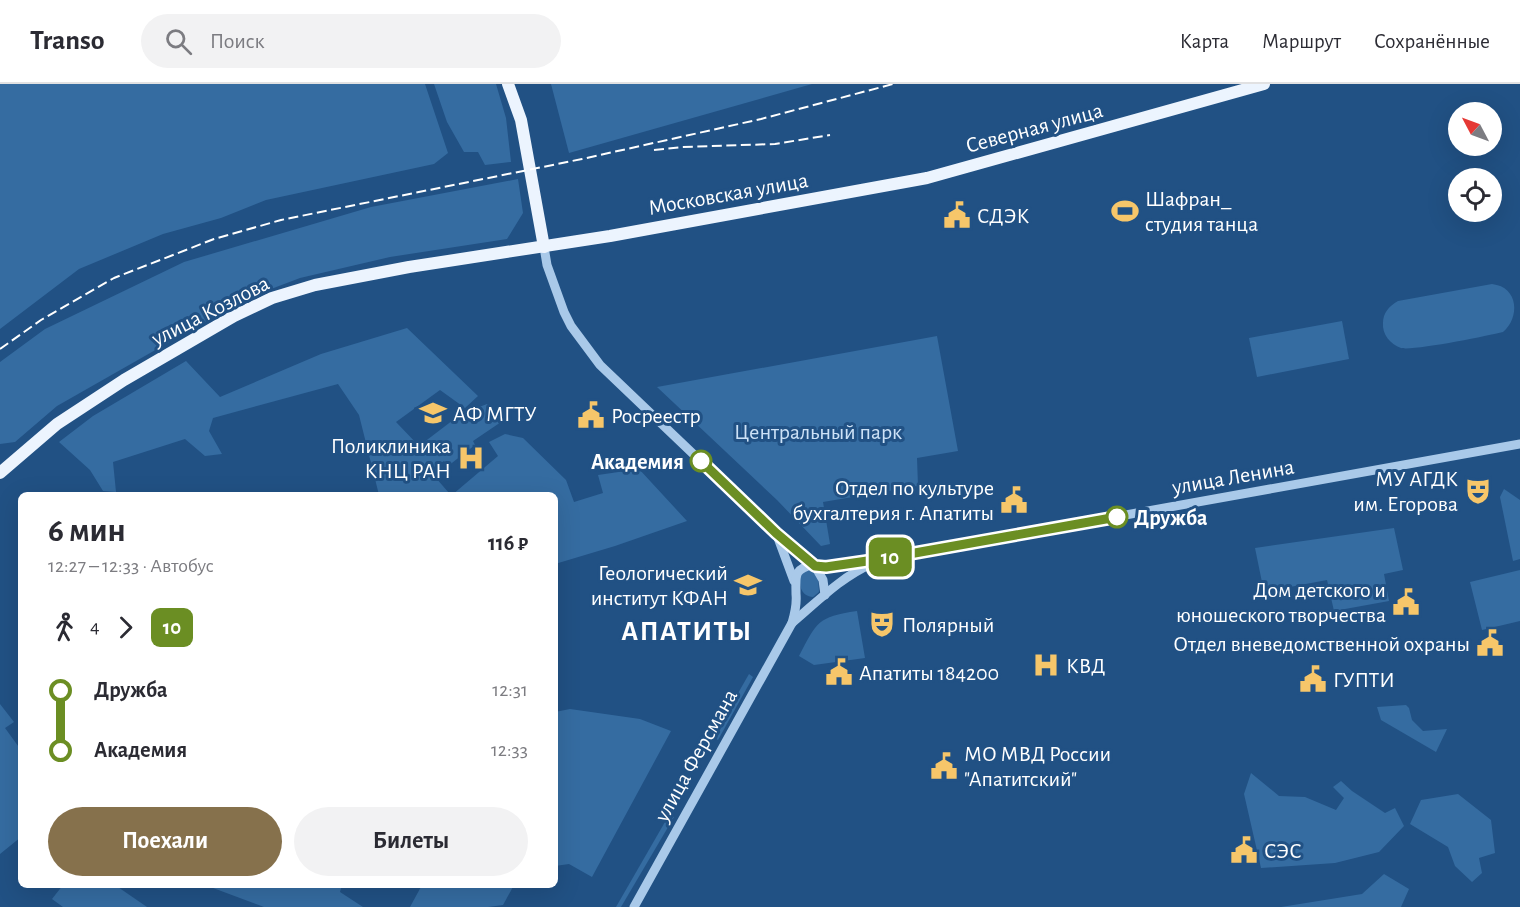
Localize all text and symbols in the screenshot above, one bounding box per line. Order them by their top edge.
search box [141,14,561,68]
icon: search [162,25,195,58]
text: Transo [30,27,105,55]
text: Поиск [210,30,265,52]
text: Карта [1180,31,1229,52]
text: Маршрут [1262,31,1341,52]
text: Сохранённые [1374,31,1490,52]
street label: Северная улица [963,99,1105,157]
north arrow [1448,102,1502,156]
map controls [1448,102,1502,222]
button: locate [1448,168,1502,222]
street label: Московская улица [647,169,810,219]
place label: Шафран_ студия танца [1145,188,1258,235]
sports icon: Шафран_ студия танца [1110,196,1140,226]
public building icon: СДЭК [942,200,972,230]
place label: СДЭК [977,205,1029,227]
street label: улица Козлова [147,272,273,350]
school or university icon: АФ МГТУ [418,398,448,428]
public building icon: Росреестр [576,400,606,430]
place label: АФ МГТУ [453,403,537,425]
place label: Росреестр [611,405,701,427]
park label: Центральный парк [734,421,902,443]
place label: Поликлиника КНЦ РАН [331,435,451,482]
hospital icon: Поликлиника КНЦ РАН [456,443,486,473]
marker: Академия [690,450,712,472]
place label: Академия [591,451,684,473]
street label: улица Ленина [1169,455,1296,499]
place label: МУ АГДК им. Егорова [1353,468,1458,515]
theatre icon: МУ АГДК им. Егорова [1463,476,1493,506]
place label: Отдел по культуре бухгалтерия г. Апатиты [793,477,994,524]
public building icon: Отдел по культуре бухгалтерия г. Апатиты [999,485,1029,515]
marker: Дружба [1106,506,1128,528]
place label: Дружба [1134,507,1208,530]
text: 6 мин [48,515,126,548]
text: 116 ₽ [488,532,528,554]
line badge: 10 [863,538,917,576]
text: 10 [881,547,899,568]
text: 12:27 – 12:33 · Автобус [48,556,214,576]
place label: Геологический институт КФАН [591,562,728,609]
school or university icon: Геологический институт КФАН [733,570,763,600]
place label: Дом детского и юношеского творчества [1176,579,1386,626]
public building icon: Дом детского и юношеского творчества [1391,587,1421,617]
theatre icon: Полярный [867,609,897,639]
icon: walk [48,611,81,644]
icon: forward [109,611,142,644]
place label: Полярный [902,614,994,636]
text: 4 [90,617,100,637]
text: 10 [163,617,181,638]
district label: АПАТИТЫ [621,618,753,646]
public building icon: Отдел вневедомственной охраны [1475,628,1505,658]
place label: Отдел вневедомственной охраны [1173,633,1470,655]
hospital icon: КВД [1031,650,1061,680]
place label: КВД [1066,655,1106,677]
public building icon: Апатиты 184200 [824,657,854,687]
place label: Апатиты 184200 [859,662,999,684]
public building icon: ГУПТИ [1298,664,1328,694]
place label: ГУПТИ [1333,669,1395,691]
text: Дружба [94,679,168,701]
text: 12:31 [492,680,528,700]
street label: улица Ферсмана [650,686,741,826]
text: Академия [94,739,187,761]
text: 12:33 [491,740,528,760]
place label: МО МВД России "Апатитский" [964,743,1111,790]
public building icon: МО МВД России "Апатитский" [929,751,959,781]
button: Поехали [48,807,282,876]
button: Билеты [294,807,528,876]
public building icon: СЭС [1229,835,1259,865]
place label: СЭС [1264,840,1302,862]

